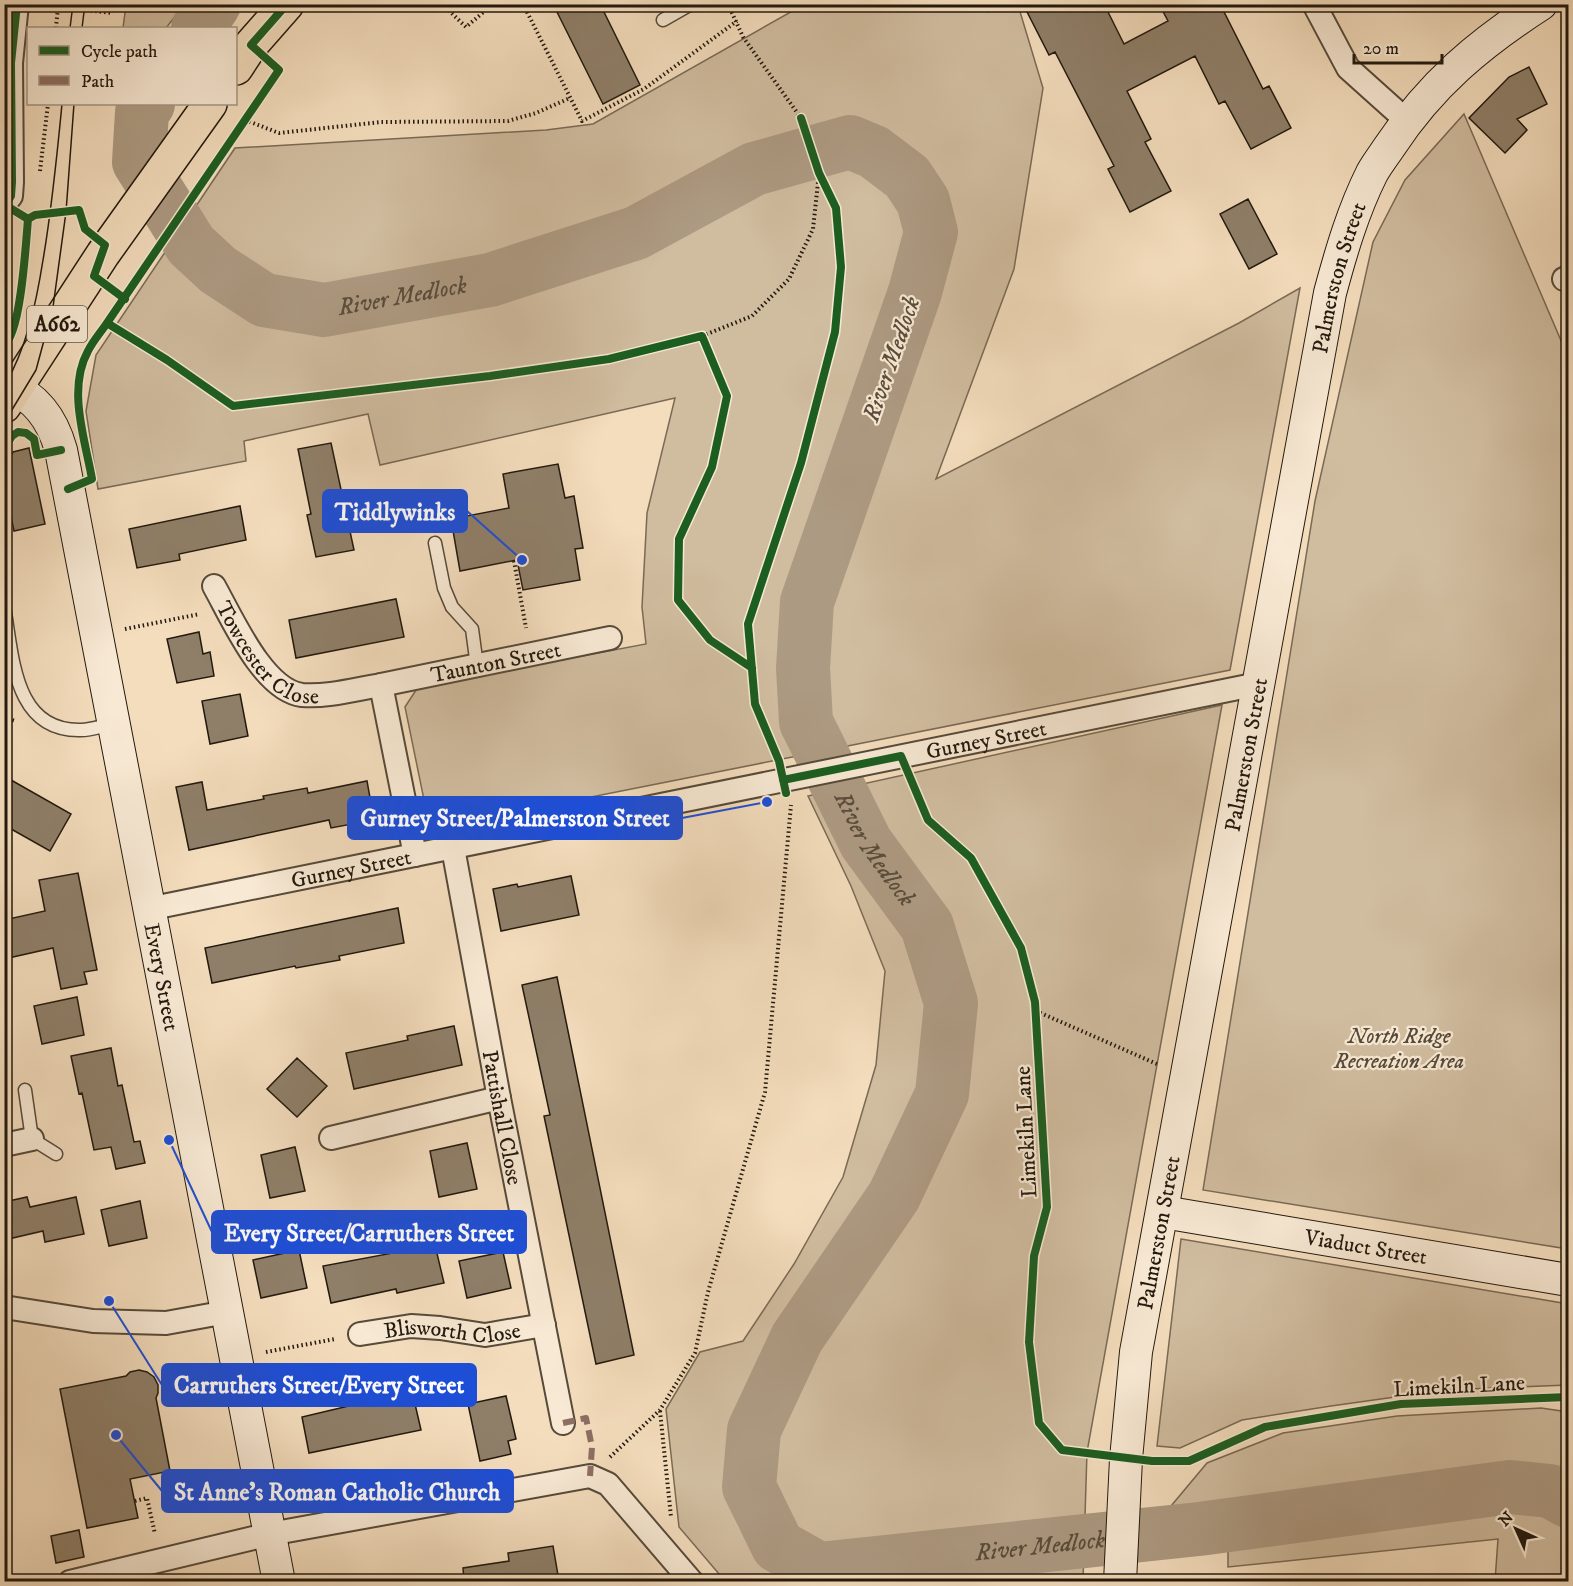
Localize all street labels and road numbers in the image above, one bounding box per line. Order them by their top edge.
street label: Palmerston Street [1307,198,1373,356]
road number: A662 [27,306,87,342]
street label: Towcester Close [209,597,319,710]
street label: Taunton Street [429,636,563,689]
street label: Palmerston Street [1220,676,1274,834]
street label: Gurney Street [924,715,1049,766]
street label: Gurney Street [289,844,414,895]
street label: Every Street [137,921,185,1033]
street label: Pattishall Close [475,1048,528,1187]
street label: Limekiln Lane [1010,1065,1043,1199]
street label: Palmerston Street [1132,1154,1187,1312]
street label: Viaduct Street [1302,1224,1429,1271]
street label: Blisworth Close [382,1314,523,1350]
street label: Limekiln Lane [1392,1370,1526,1403]

